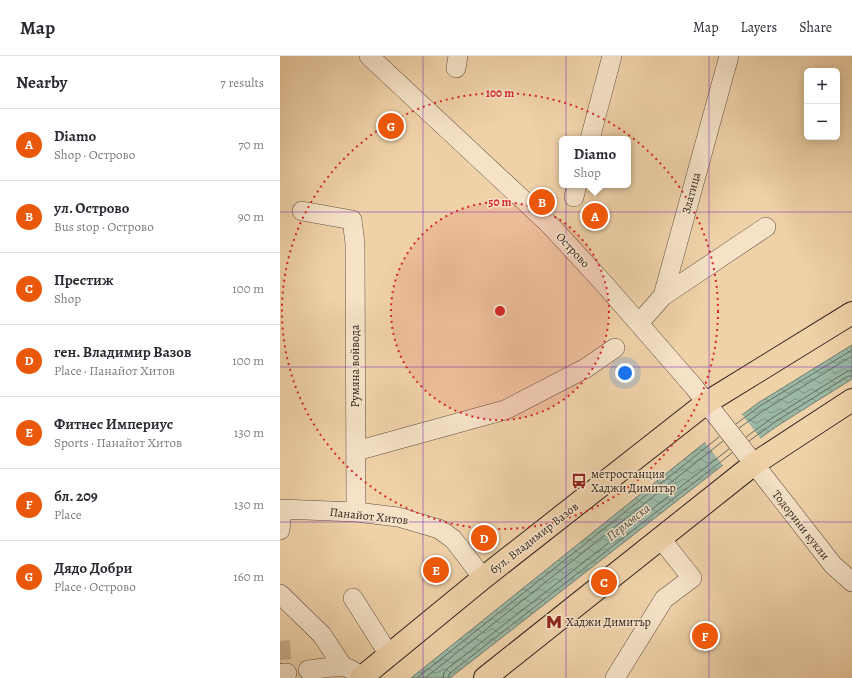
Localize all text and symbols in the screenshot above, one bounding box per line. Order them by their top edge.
text: Map [20,15,55,41]
text: Map [693,18,719,37]
text: Layers [741,18,777,37]
text: Share [799,18,832,37]
map controls [804,68,840,140]
button: + [804,68,840,104]
text: Nearby [16,71,67,94]
text: 7 results [220,74,264,91]
text: 100 m [486,85,514,101]
button: − [804,104,840,140]
pin: G [378,111,404,141]
text: Diamo [54,126,96,146]
text: A [25,136,33,153]
text: 70 m [238,136,264,153]
popup [559,136,631,188]
text: Diamo [574,144,616,164]
text: Shop · Острово [54,146,135,163]
text: Shop [574,164,601,181]
street label: Златица [678,170,704,216]
pin: B [529,187,555,217]
text: 50 m [488,194,512,210]
text: ул. Острово [54,198,129,218]
pin: A [582,201,608,231]
text: B [25,208,33,225]
text: 90 m [238,208,264,225]
text: Bus stop · Острово [54,218,154,235]
street label: Острово [552,229,594,271]
text: Престиж [54,270,114,290]
text: C [25,280,33,297]
text: 100 m [232,280,264,297]
text: Shop [54,290,81,307]
centre of rings [493,304,507,318]
street label: Румяна войвода [347,324,363,407]
text: ген. Владимир Вазов [54,342,191,362]
text: D [24,352,34,369]
text: 100 m [232,352,264,369]
text: Place · Панайот Хитов [54,362,175,379]
your location [615,363,635,383]
text: Фитнес Империус [54,414,173,434]
text: E [25,424,33,441]
text: 130 m [234,424,264,441]
text: Sports · Панайот Хитов [54,434,182,451]
place label: метростанция Хаджи Димитър [591,466,676,496]
bus stop icon: метростанция Хаджи Димитър [570,472,588,490]
text: бл. 209 [54,486,98,506]
street label: Тодорини кукли [769,487,833,563]
text: F [26,496,32,513]
text: 130 m [234,496,264,513]
street label: бул. Владимир Вазов [486,498,582,578]
water label: Перловска [602,499,654,545]
street label: Панайот Хитов [329,504,409,528]
text: Place [54,506,82,523]
pin: D [471,523,497,553]
pin: E [423,555,449,585]
text: Дядо Добри [54,558,132,578]
pin: C [591,567,617,597]
text: G [25,568,33,585]
text: 160 m [233,568,264,585]
text: Place · Острово [54,578,136,595]
metro station icon: Хаджи Димитър [545,613,563,631]
place label: Хаджи Димитър [566,614,651,630]
pin: F [692,621,718,651]

